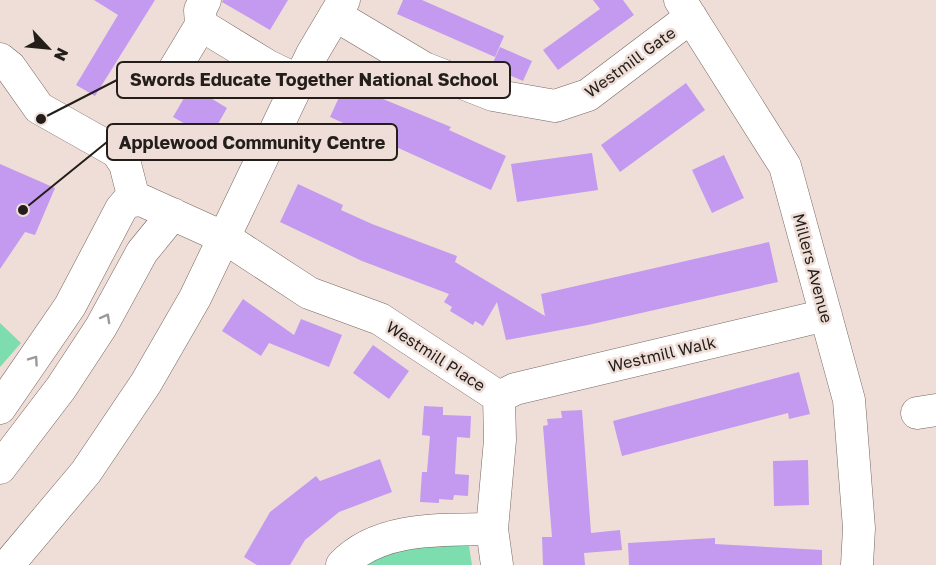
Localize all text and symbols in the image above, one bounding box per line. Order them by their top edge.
north arrow [18,18,78,78]
street label: Westmill Gate [581,22,679,102]
text: N [50,45,73,64]
callout: Swords Educate Together National School [117,62,510,98]
text: Swords Educate Together National School [130,68,498,90]
callout: Applewood Community Centre [107,124,397,160]
text: Applewood Community Centre [119,131,386,153]
street label: Millers Avenue [789,211,837,325]
one-way arrow [99,314,111,324]
street label: Westmill Place [383,317,489,395]
street label: Westmill Walk [606,332,718,376]
one-way arrow [27,356,38,367]

